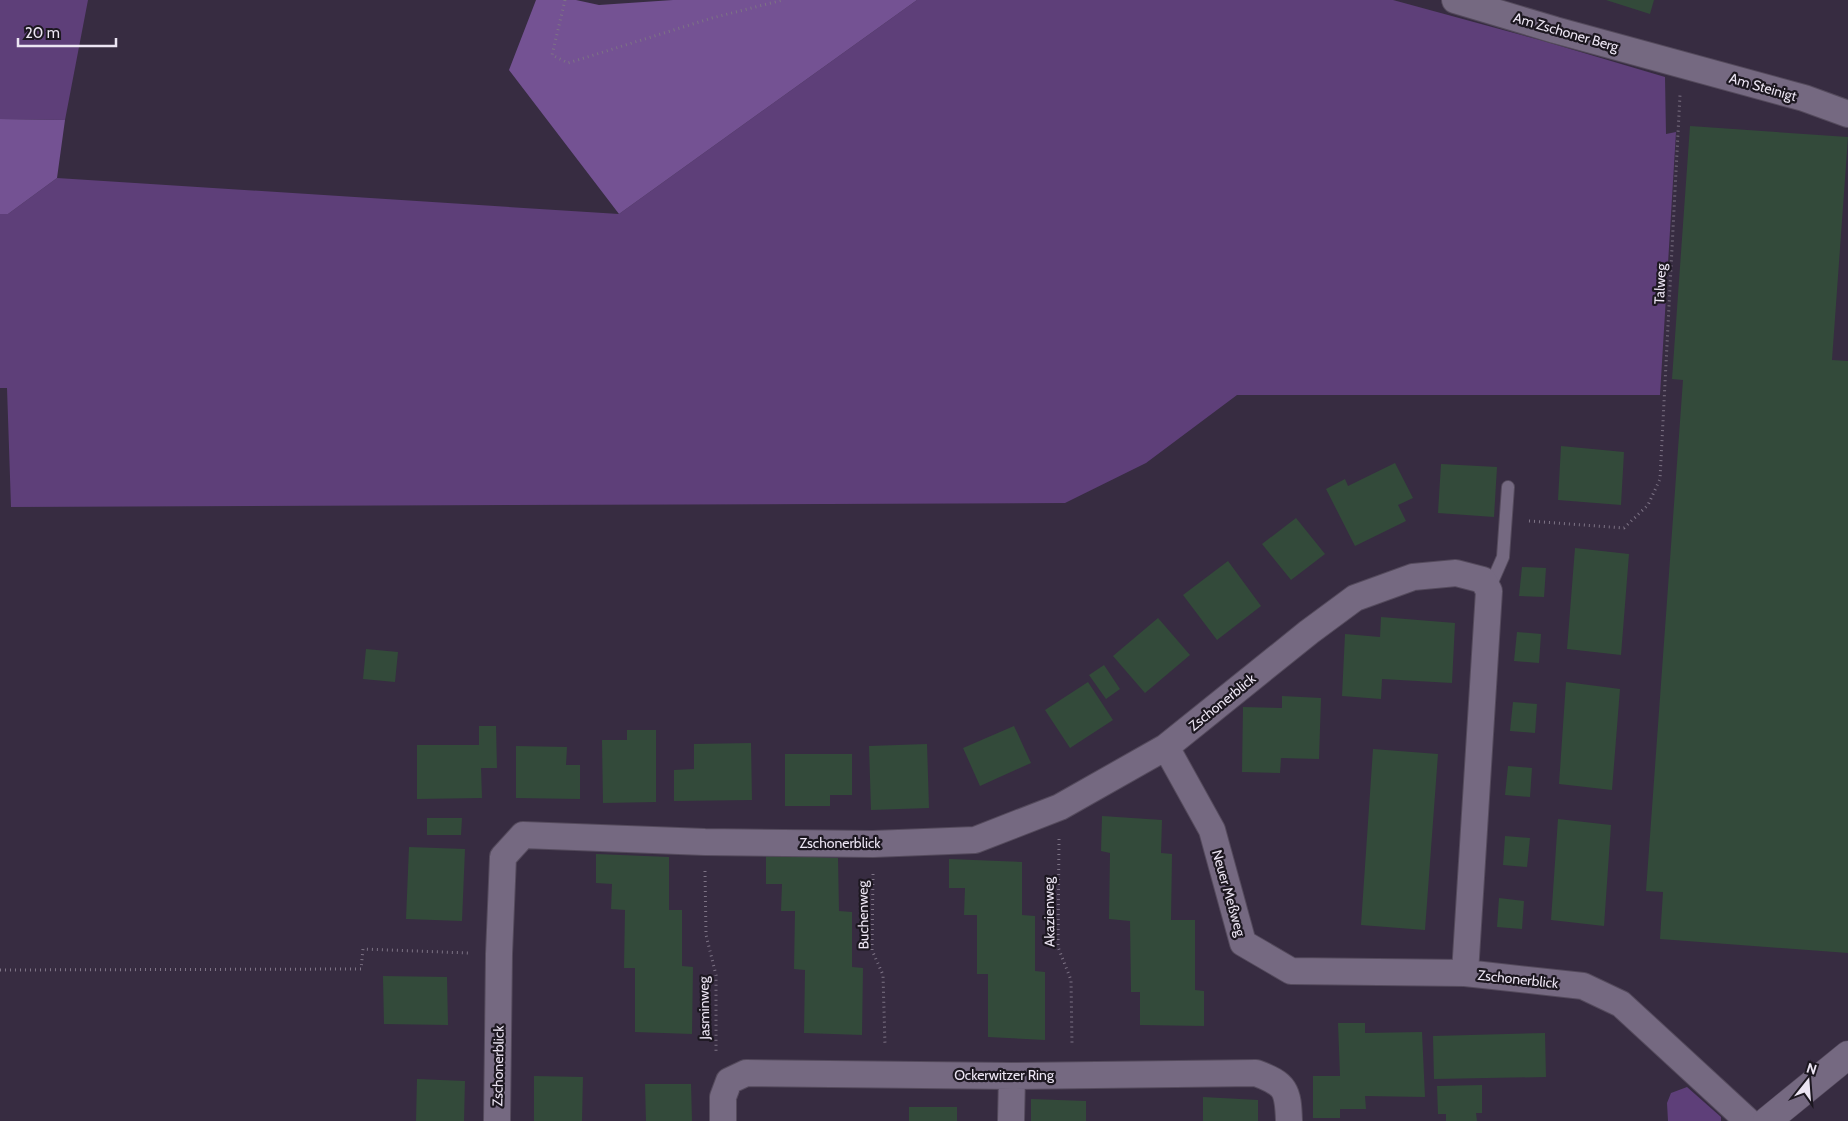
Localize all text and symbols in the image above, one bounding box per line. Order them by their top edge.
street label: Am Zschoner Berg [1511,8,1622,56]
scale bar [18,15,115,47]
text: 20 m [25,24,60,42]
street label: Am Steinigt [1727,69,1799,105]
street label: Talweg [1650,262,1670,305]
street label: Zschonerblick [1185,669,1260,735]
street label: Zschonerblick [799,834,881,852]
street label: Neuer Meßweg [1208,848,1250,939]
street label: Akazienweg [1039,876,1059,947]
street label: Buchenweg [853,879,873,949]
street label: Zschonerblick [1477,966,1560,992]
street label: Jasminweg [694,975,714,1041]
street label: Zschonerblick [488,1025,508,1107]
north arrow [1783,1056,1833,1106]
text: N [1804,1059,1819,1079]
street label: Ockerwitzer Ring [954,1066,1055,1084]

